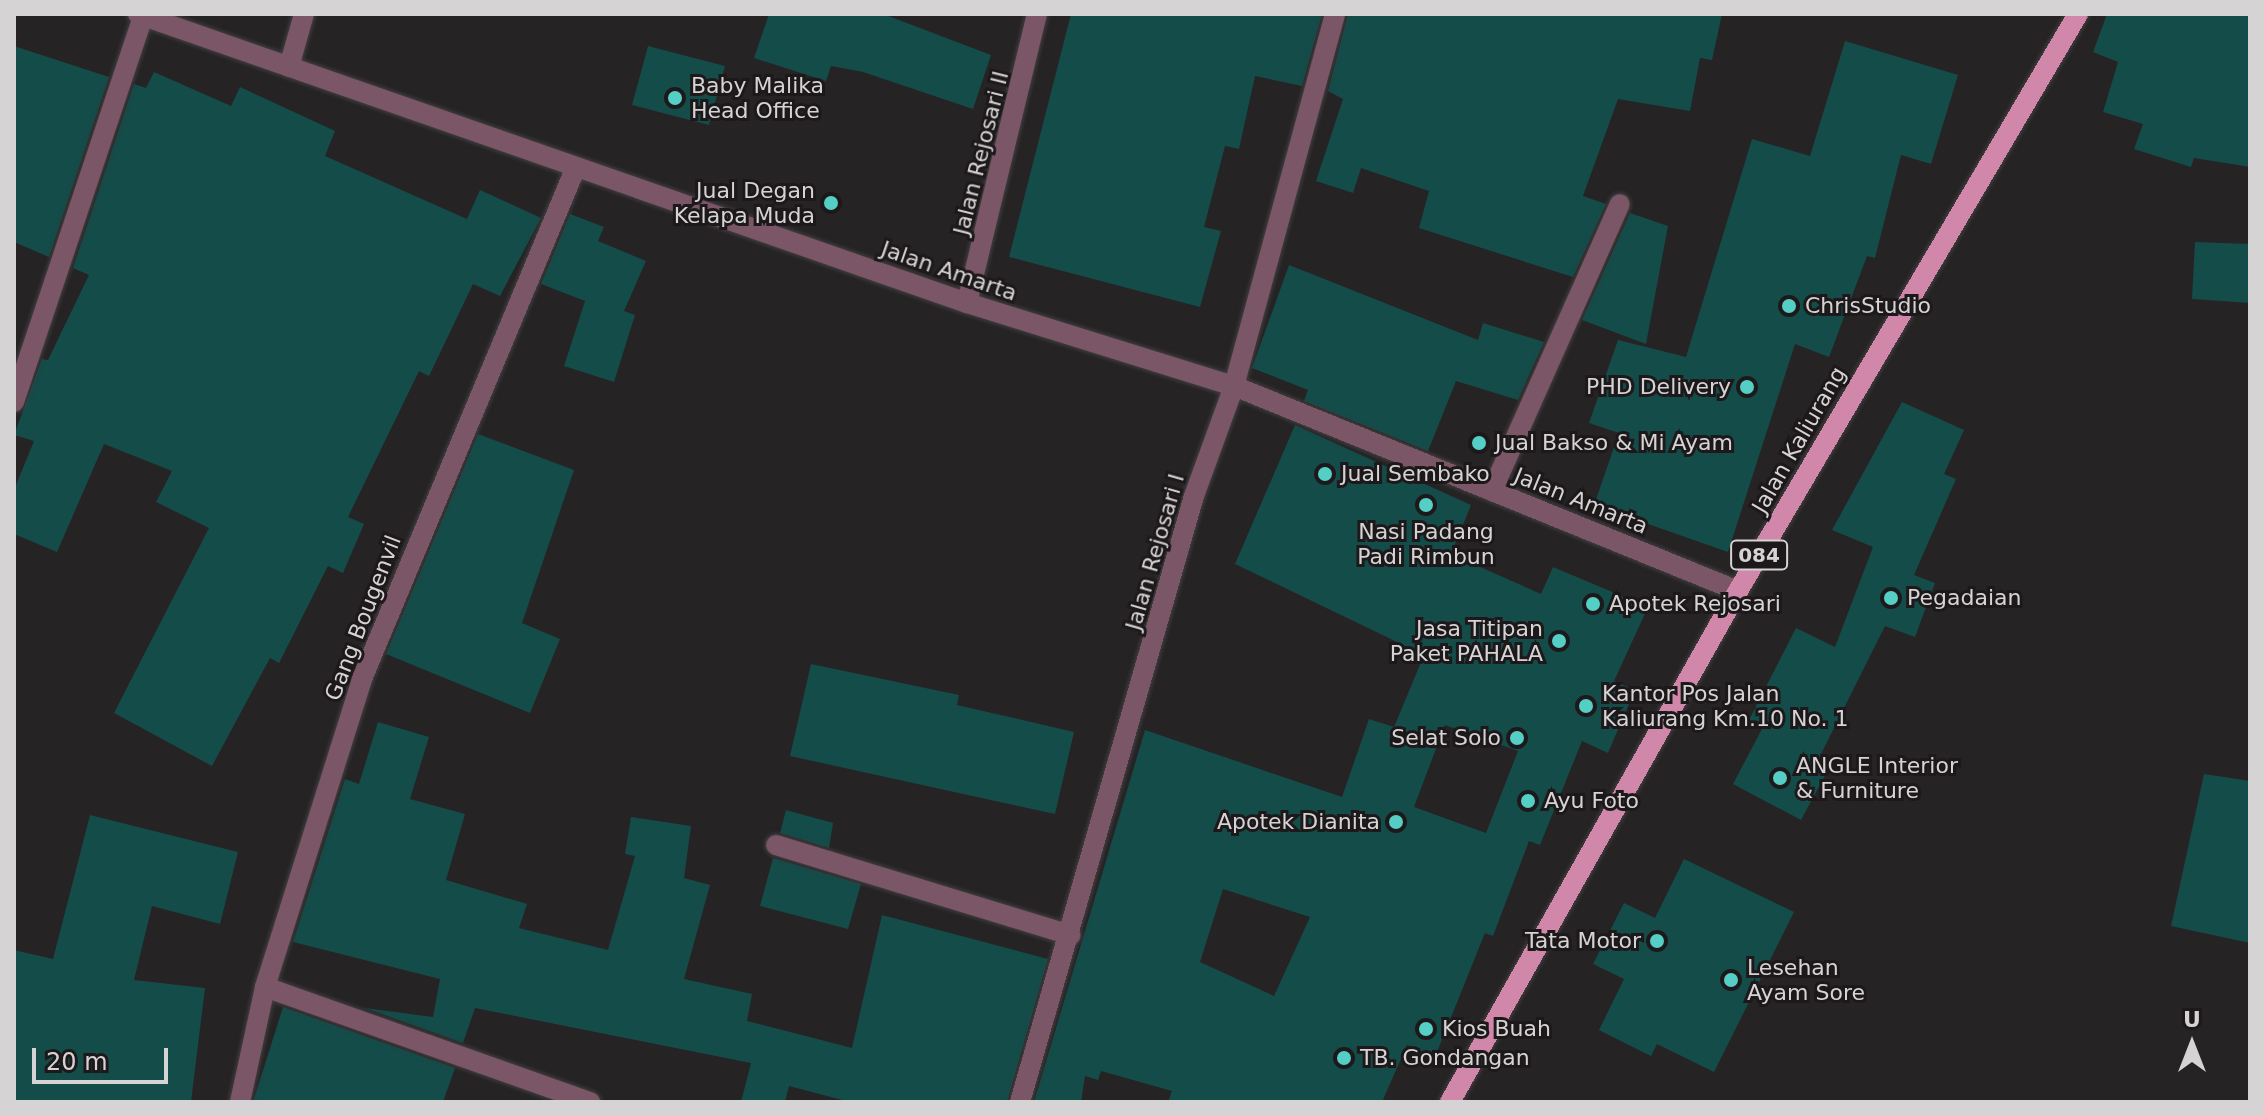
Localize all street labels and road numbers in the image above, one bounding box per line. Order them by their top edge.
street label: Jalan Rejosari II [948,68,1014,238]
street label: Jalan Amarta [878,235,1020,307]
street label: Jalan Kaliurang [1746,362,1852,518]
street label: Jalan Amarta [1510,462,1652,540]
street label: Jalan Rejosari I [1120,471,1190,633]
street label: Gang Bougenvil [319,532,407,704]
road number: 084 [1729,539,1789,571]

